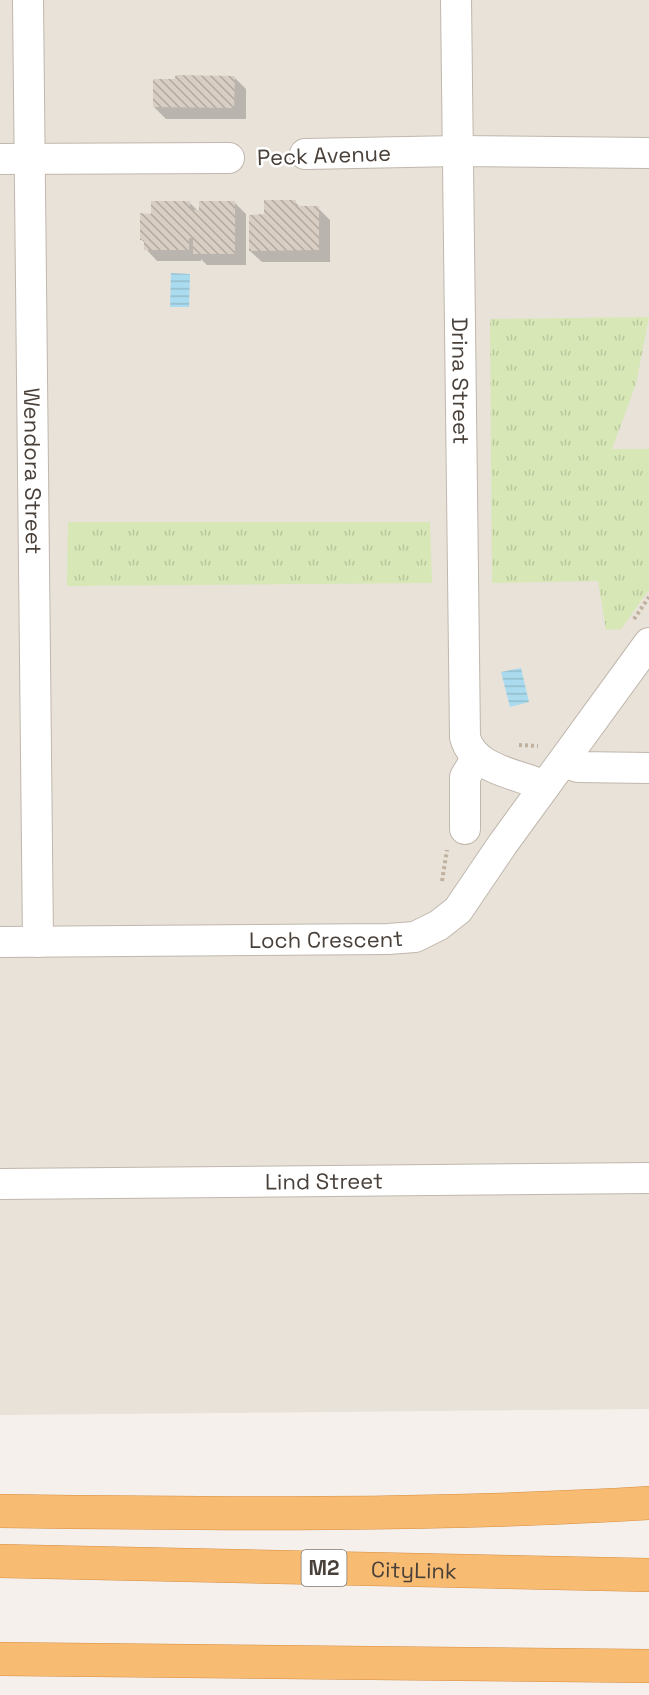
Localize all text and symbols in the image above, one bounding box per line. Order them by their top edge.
street label: Peck Avenue [257,139,391,171]
street label: Drina Street [446,317,475,445]
street label: Wendora Street [18,387,48,555]
street label: Loch Crescent [249,924,404,954]
street label: Lind Street [265,1166,383,1196]
road number: M2 [302,1550,346,1586]
street label: CityLink [371,1555,457,1585]

